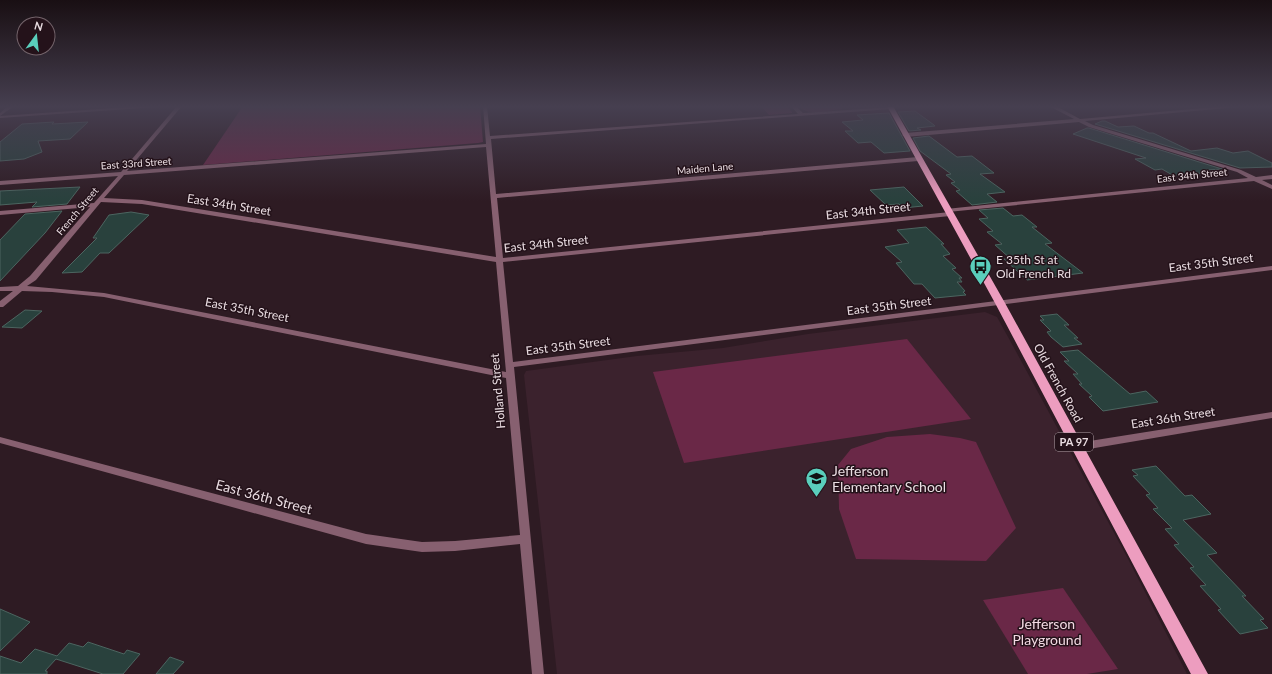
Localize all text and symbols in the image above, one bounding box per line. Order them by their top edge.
north arrow [16,16,56,56]
text: N [33,18,44,33]
street label: East 33rd Street [100,155,172,171]
street label: Maiden Lane [676,160,734,176]
street label: East 34th Street [1156,165,1228,185]
street label: French Street [54,184,101,237]
street label: East 34th Street [186,190,273,219]
street label: East 34th Street [825,199,912,222]
street label: East 34th Street [503,232,590,255]
street label: East 35th Street [1168,250,1255,275]
place label: E 35th St at Old French Rd [996,252,1071,281]
bus stop icon: E 35th St at Old French Rd [967,254,993,287]
street label: East 35th Street [846,293,933,318]
street label: East 35th Street [204,294,291,325]
street label: East 35th Street [525,333,612,358]
street label: Old French Road [1031,341,1086,425]
street label: Holland Street [487,352,508,429]
street label: East 36th Street [1130,403,1217,432]
road number: PA 97 [1055,433,1093,451]
place label: Jefferson Elementary School [832,462,946,495]
school or university icon: Jefferson Elementary School [803,466,829,499]
street label: East 36th Street [214,475,314,518]
park label: Jefferson Playground [1012,615,1082,648]

